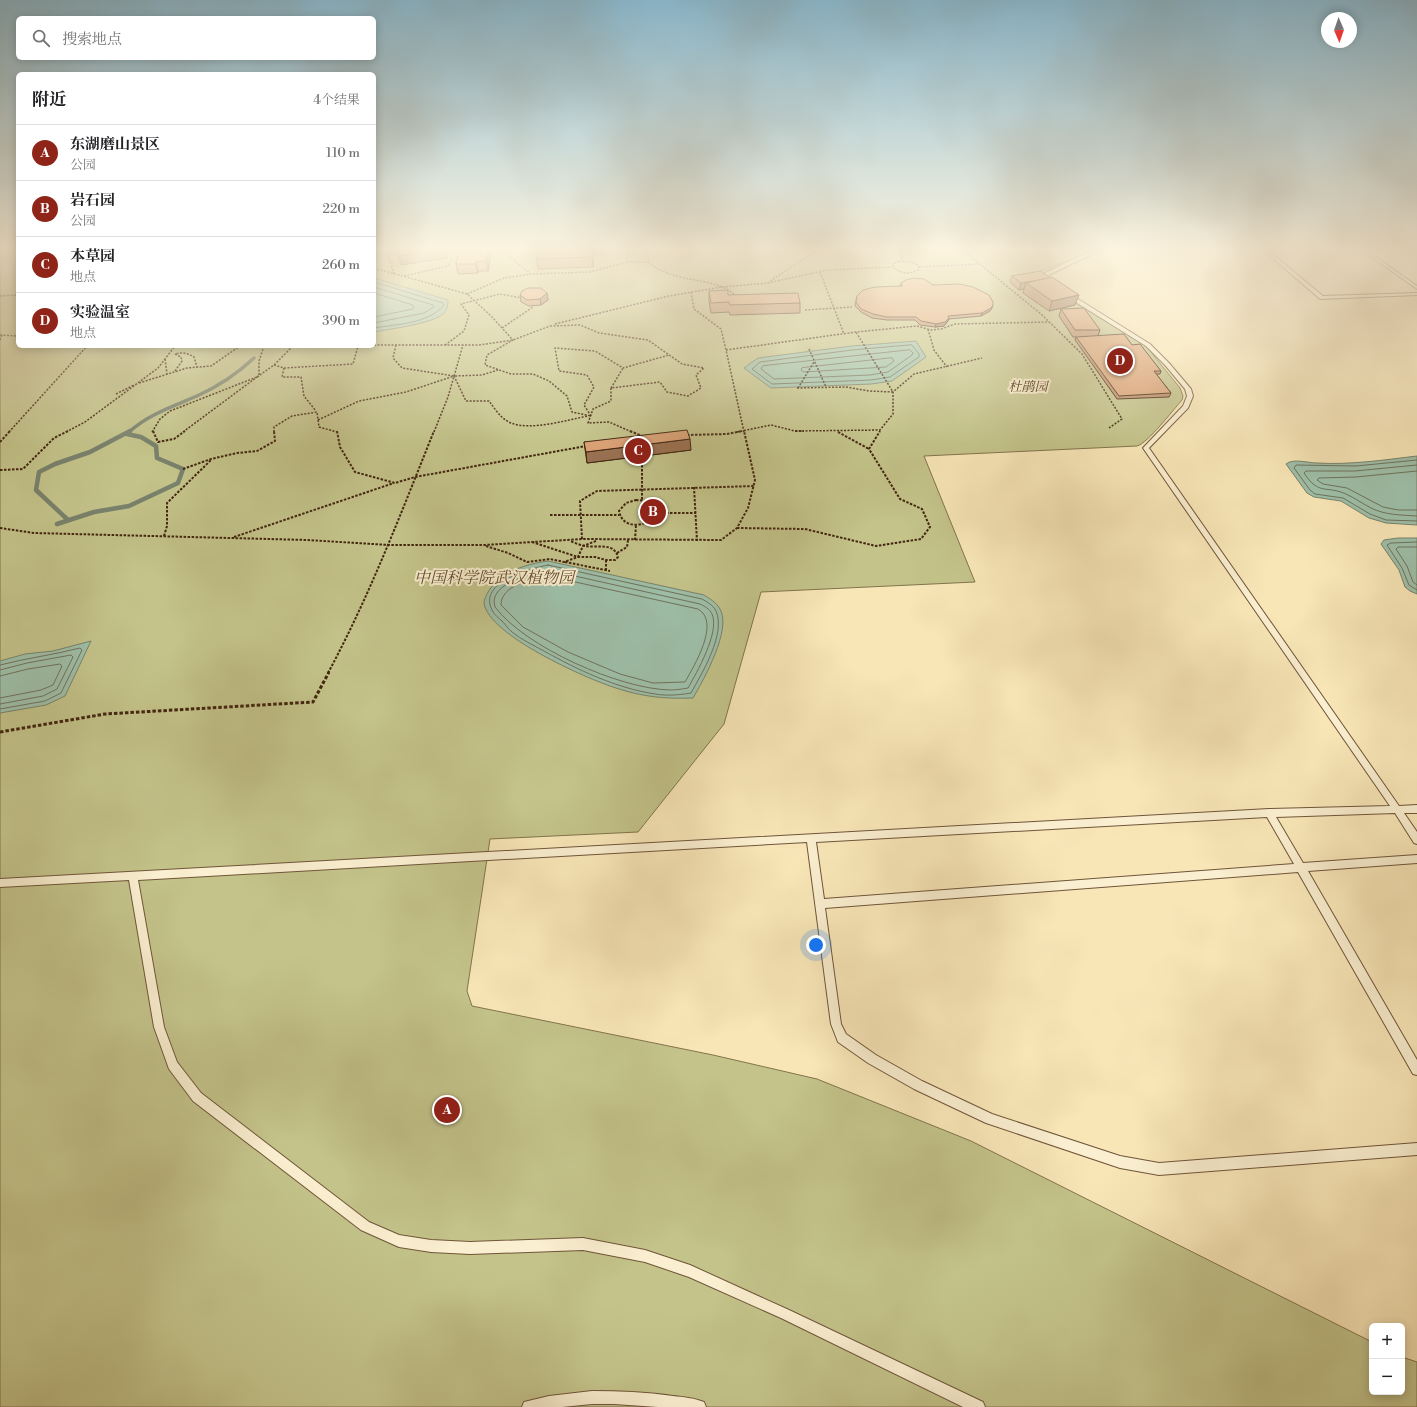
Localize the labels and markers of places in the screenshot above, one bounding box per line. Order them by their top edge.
pin: D [1107,346,1133,376]
pin: C [625,436,651,466]
pin: B [640,497,666,527]
pin: A [434,1095,460,1125]

